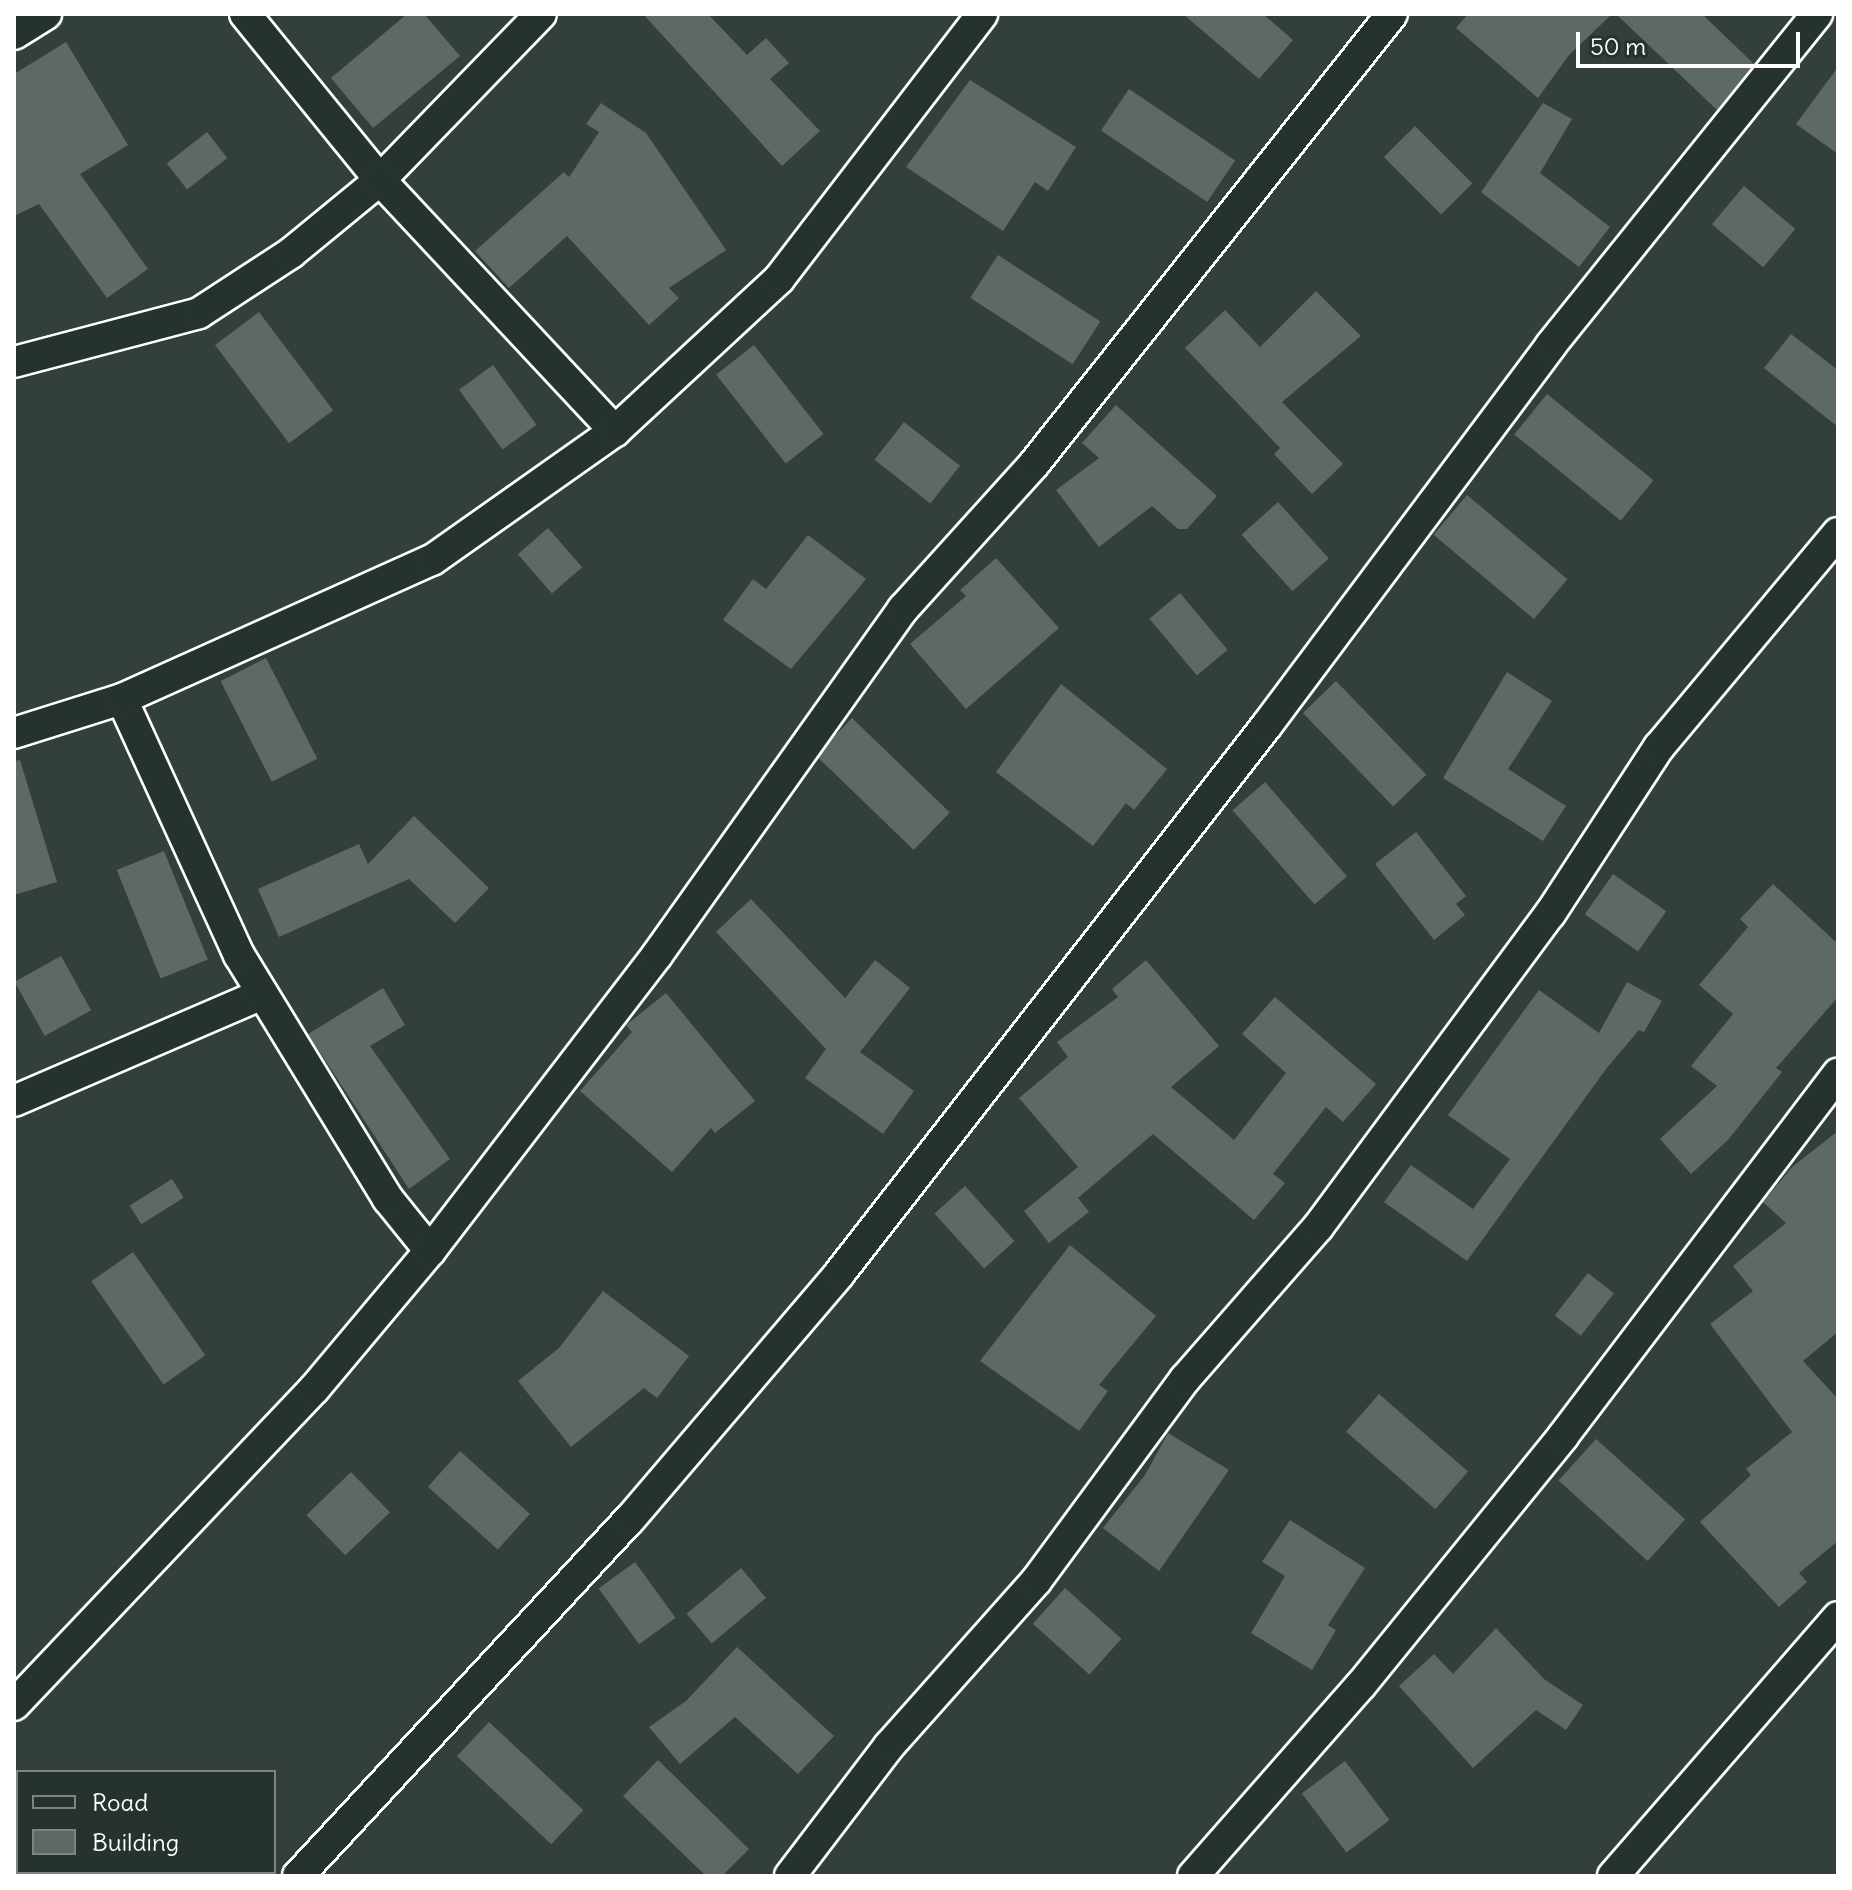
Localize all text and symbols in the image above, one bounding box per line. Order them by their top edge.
scale bar [1580,16,1804,66]
text: 50 m [1590,31,1646,61]
legend [16,1770,276,1874]
text: Road [92,1787,148,1817]
text: Building [92,1827,179,1857]

